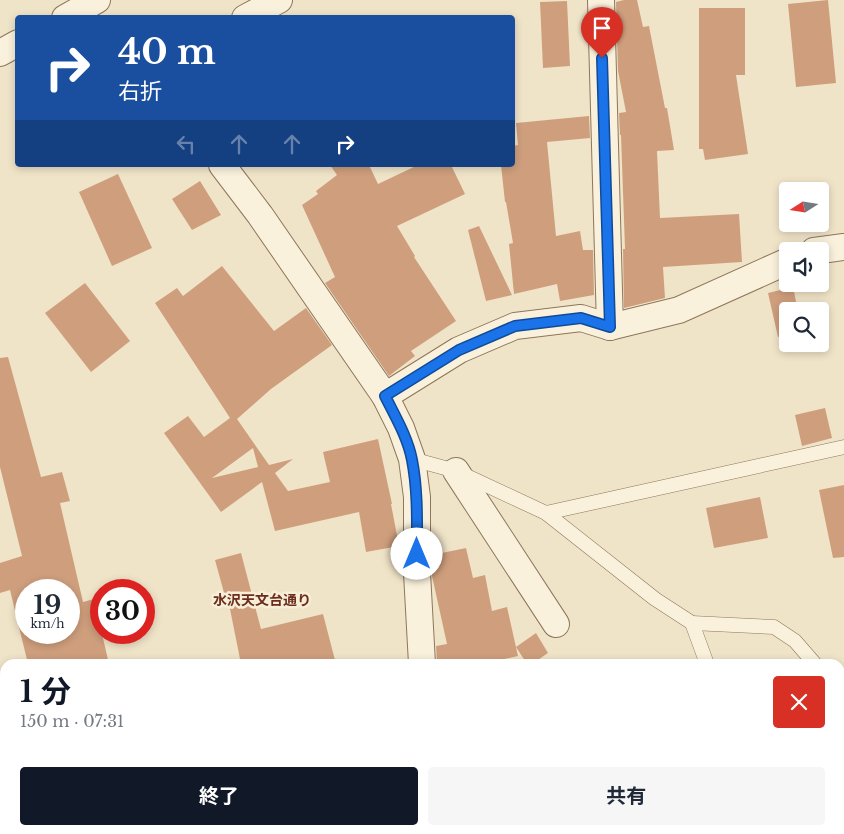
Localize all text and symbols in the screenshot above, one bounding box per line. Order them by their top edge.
pin [581,7,623,58]
icon: arrive [588,14,616,42]
text: 40 m [118,30,216,73]
icon: right [35,35,100,100]
text: 右折 [118,78,162,105]
icon: left [172,130,200,158]
icon: ahead [225,130,253,158]
icon: ahead [278,130,306,158]
icon: right [331,130,359,158]
north arrow [779,182,829,232]
map controls [779,182,829,352]
button: sound [779,242,829,292]
button: search [779,302,829,352]
position arrow [390,527,442,579]
speed limit sign: 30 [90,579,155,644]
text: 19 [34,590,61,621]
district label: 水沢天文台通り [213,591,311,609]
text: km/h [30,616,65,631]
text: 1 分 [20,673,71,710]
button: close [773,676,825,728]
text: 150 m · 07:31 [20,711,124,731]
button: 終了 [20,767,418,825]
button: 共有 [428,767,825,825]

